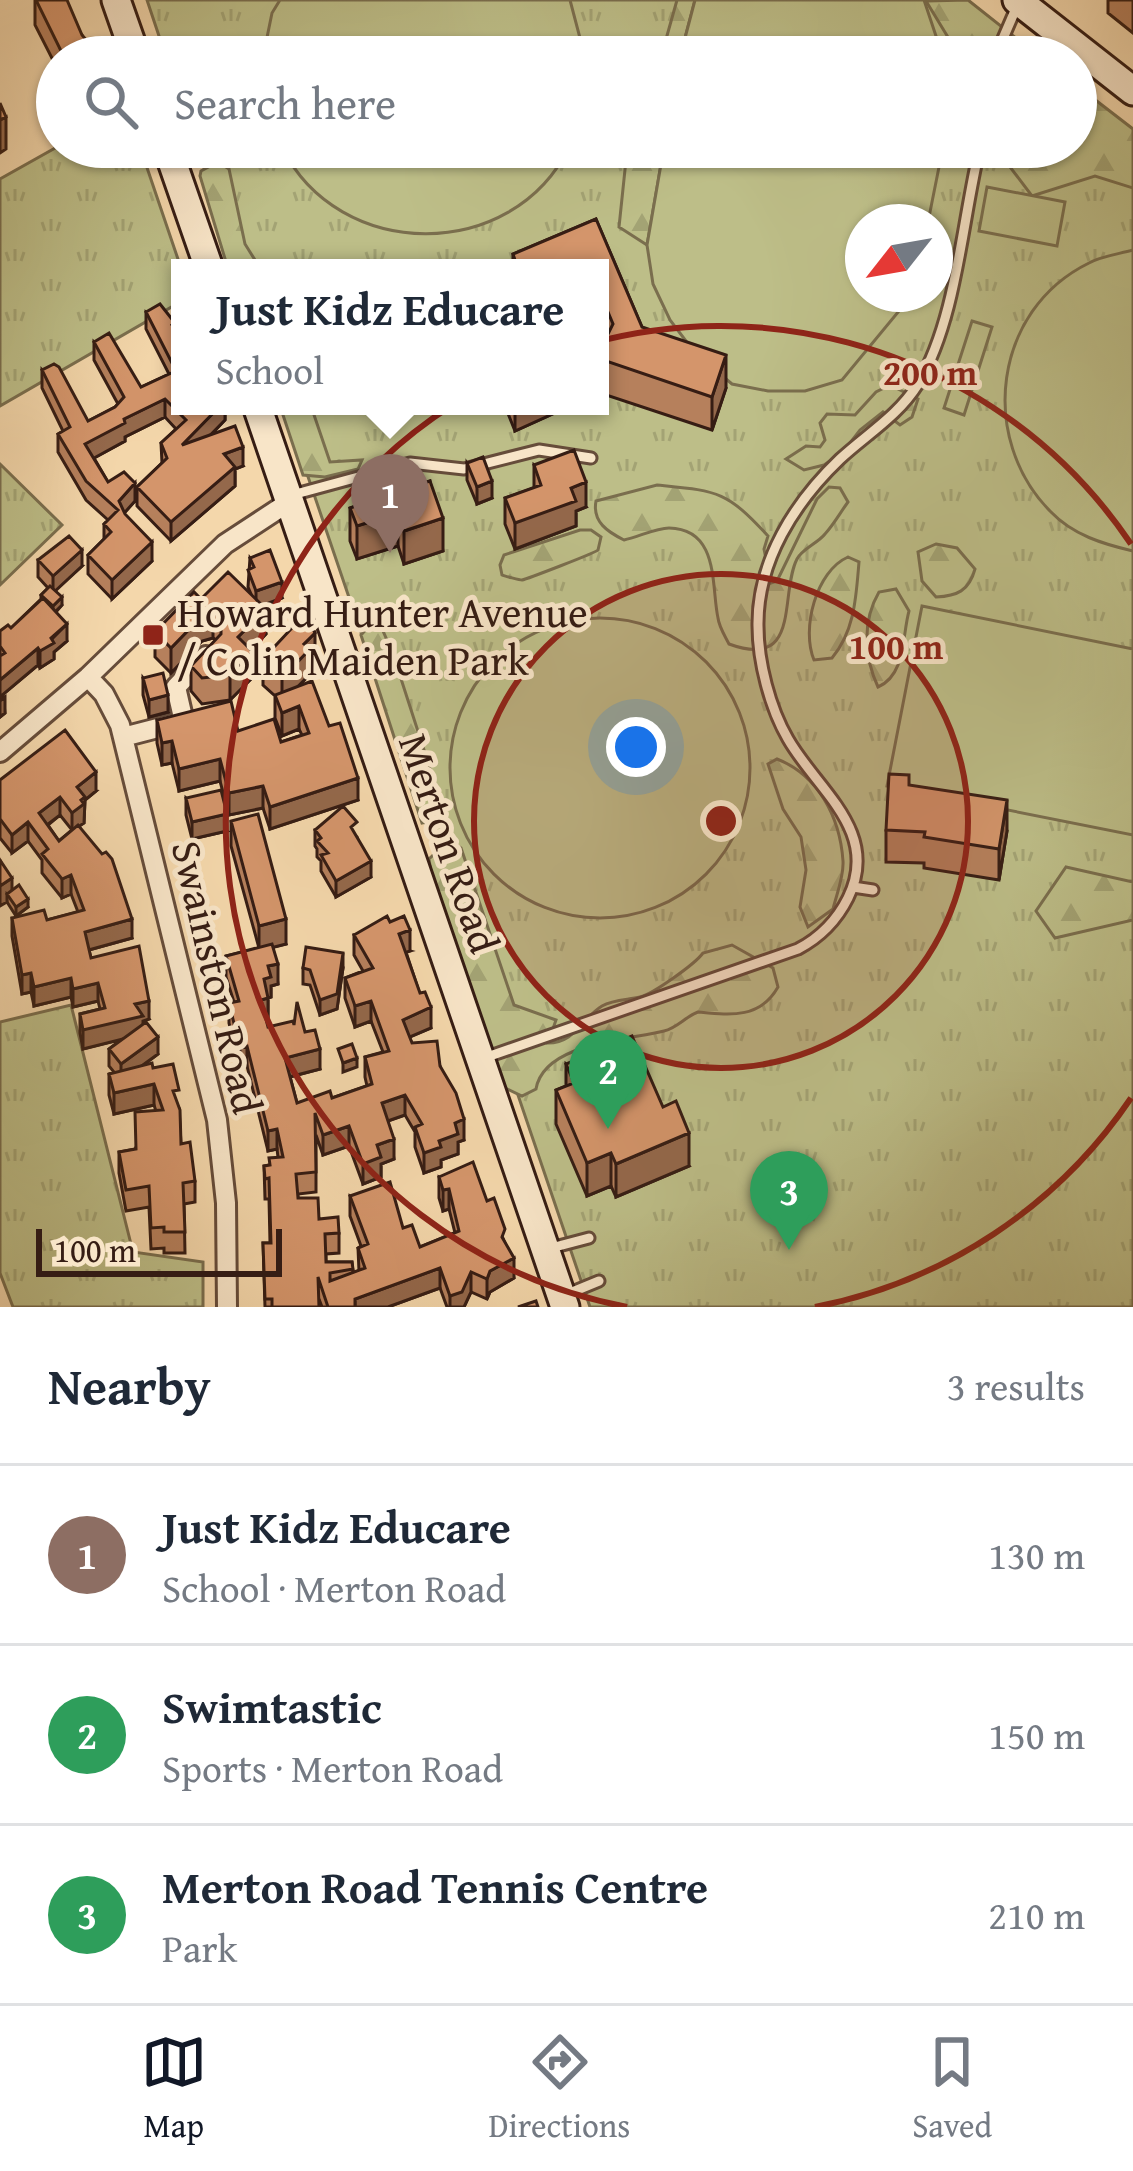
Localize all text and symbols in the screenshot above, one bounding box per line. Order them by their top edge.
search box [36,36,1097,168]
icon: search [78,69,144,135]
text: Search here [174,70,396,135]
north arrow [845,204,953,312]
popup [171,259,609,415]
text: Just Kidz Educare [216,276,564,341]
text: School [216,341,324,398]
text: 200 m [883,345,978,398]
pin: 1 [351,454,429,553]
place label: Howard Hunter Avenue / Colin Maiden Park [177,581,588,690]
text: 100 m [849,619,944,672]
marker: Howard Hunter Avenue / Colin Maiden Park [140,622,166,648]
your location [606,717,666,777]
street label: Merton Road [384,725,516,961]
centre of rings [700,800,742,842]
street label: Swainston Road [157,834,279,1120]
pin: 2 [569,1030,647,1129]
pin: 3 [750,1151,828,1250]
scale bar [36,1223,282,1276]
text: 100 m [54,1226,136,1274]
text: Nearby [48,1348,211,1423]
text: 3 results [947,1357,1085,1414]
text: Just Kidz Educare [162,1494,511,1559]
text: 1 [77,1526,97,1583]
text: 130 m [988,1526,1085,1583]
text: School · Merton Road [162,1559,506,1616]
text: Swimtastic [162,1674,382,1739]
text: 2 [77,1706,97,1763]
text: 150 m [988,1706,1085,1763]
text: Sports · Merton Road [162,1739,503,1796]
text: Merton Road Tennis Centre [162,1854,708,1919]
text: 3 [77,1886,97,1943]
text: 210 m [988,1886,1085,1943]
text: Park [162,1919,237,1976]
tab: Map [141,2029,207,2149]
tab: Directions [489,2029,630,2149]
tab: Saved [912,2029,992,2149]

